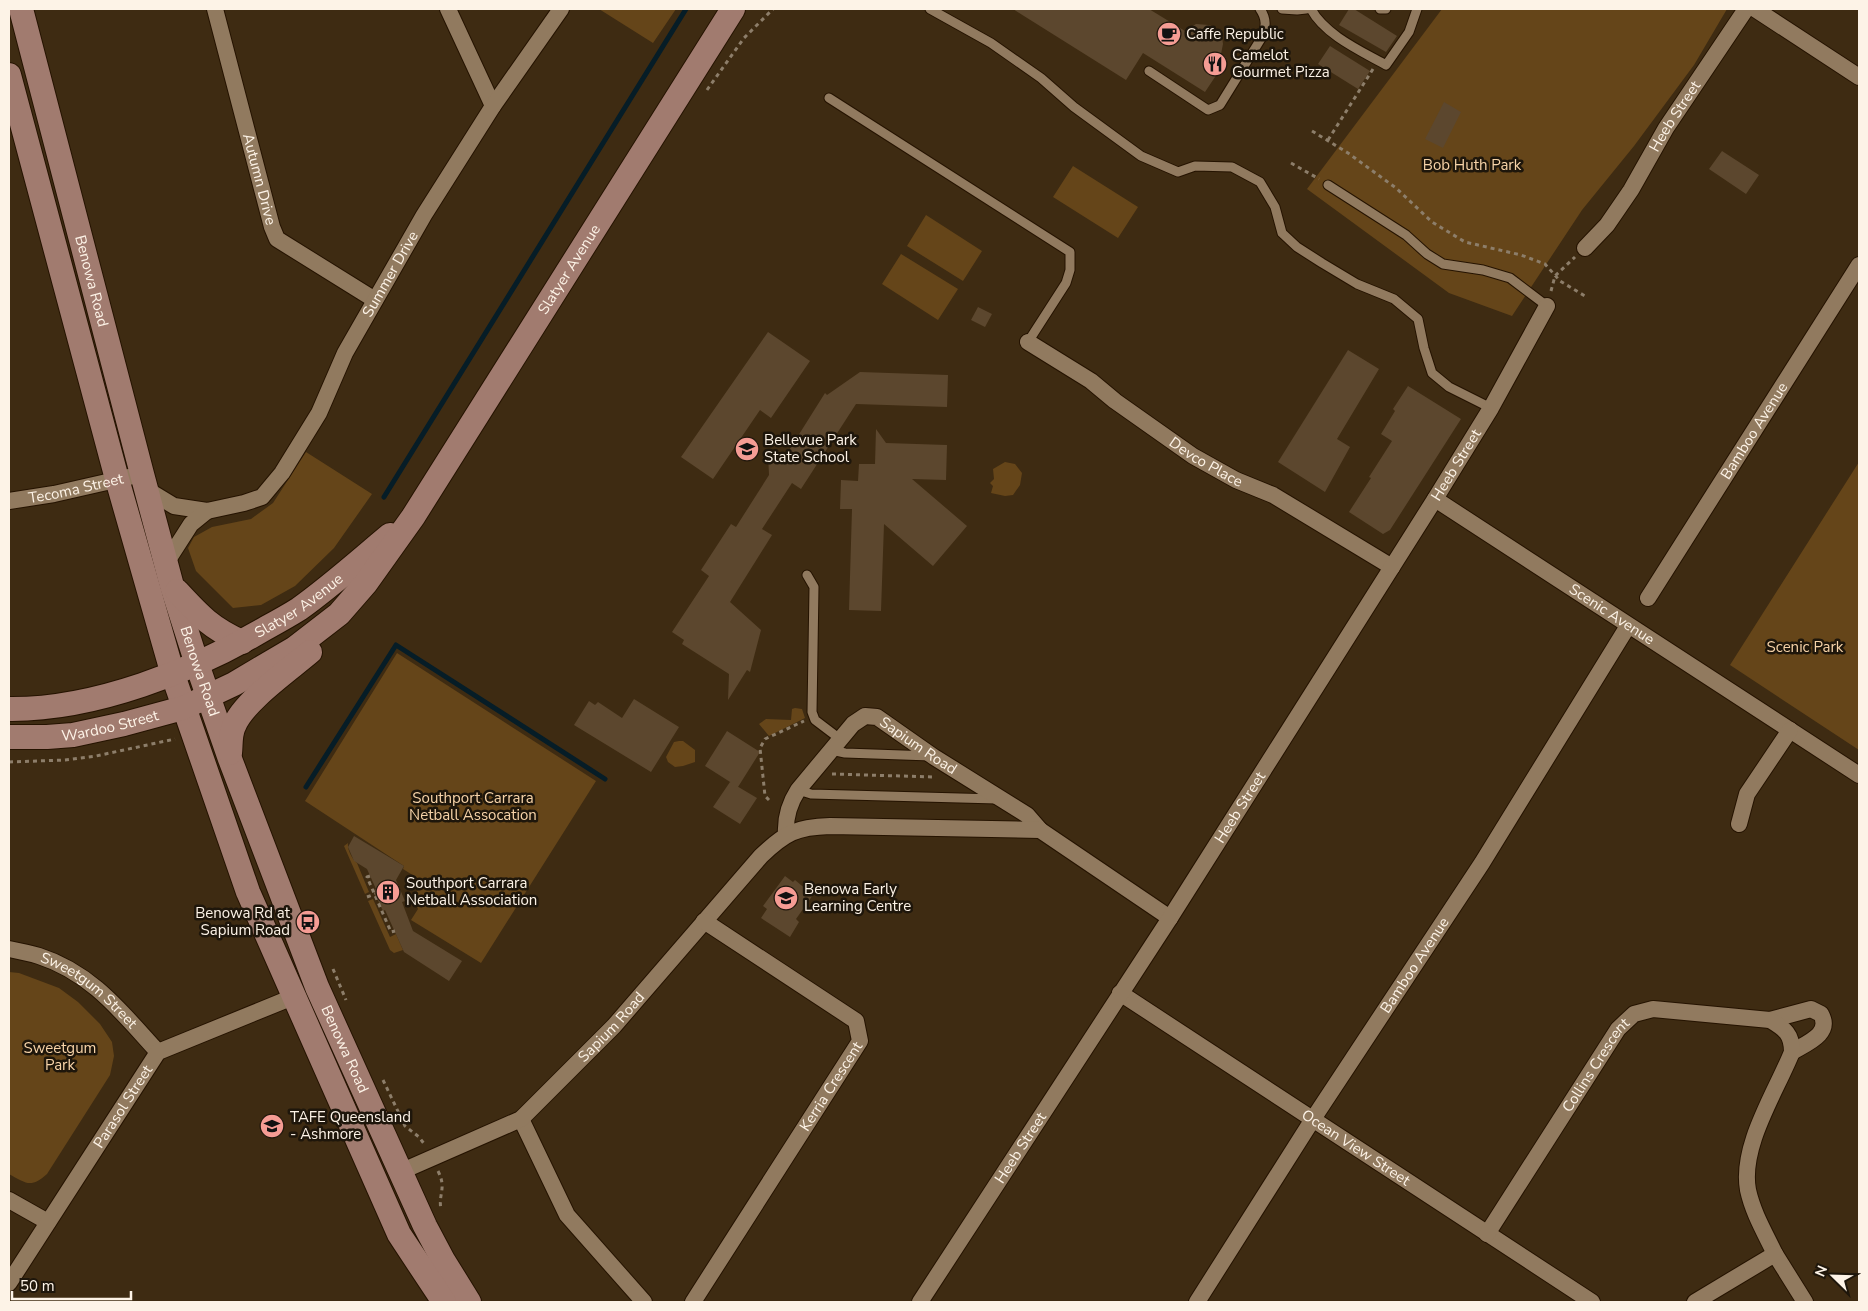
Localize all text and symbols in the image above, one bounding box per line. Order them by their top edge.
cafe icon: Caffe Republic [1156,21,1182,47]
place label: Caffe Republic [1186,24,1284,44]
place label: Camelot Gourmet Pizza [1232,45,1330,82]
restaurant icon: Camelot Gourmet Pizza [1202,51,1228,77]
street label: Heeb Street [1645,76,1705,156]
street label: Autumn Drive [238,131,281,227]
park label: Bob Huth Park [1423,155,1522,175]
street label: Slatyer Avenue [533,220,605,318]
street label: Summer Drive [358,227,423,321]
street label: Benowa Road [70,233,113,329]
street label: Bamboo Avenue [1716,378,1792,483]
street label: Heeb Street [1426,425,1486,505]
place label: Bellevue Park State School [764,430,857,467]
street label: Devco Place [1165,432,1245,492]
school or university icon: Bellevue Park State School [734,436,760,462]
street label: Tecoma Street [27,468,126,508]
street label: Slatyer Avenue [251,569,347,643]
street label: Scenic Avenue [1565,579,1658,649]
street label: Benowa Road [175,623,224,719]
park label: Scenic Park [1767,637,1844,657]
street label: Wardoo Street [61,705,161,746]
street label: Sapium Road [876,712,961,779]
street label: Heeb Street [1210,767,1270,847]
park label: Southport Carrara Netball Assocation [409,788,537,825]
place label: Southport Carrara Netball Association [406,873,537,910]
building icon: Southport Carrara Netball Association [375,879,401,905]
place label: Benowa Early Learning Centre [804,879,911,916]
school or university icon: Benowa Early Learning Centre [773,885,799,911]
place label: Benowa Rd at Sapium Road [195,903,291,940]
bus stop icon: Benowa Rd at Sapium Road [295,909,321,935]
street label: Bamboo Avenue [1376,913,1454,1017]
street label: Sweetgum Street [38,947,142,1033]
street label: Sapium Road [573,988,649,1067]
street label: Benowa Road [317,1002,374,1096]
street label: Collins Crescent [1557,1013,1634,1116]
street label: Kerria Crescent [795,1037,867,1135]
park label: Sweetgum Park [24,1038,96,1075]
street label: Parasol Street [89,1060,157,1152]
street label: Ocean View Street [1298,1105,1415,1191]
place label: TAFE Queensland - Ashmore [290,1107,411,1144]
street label: Heeb Street [990,1108,1051,1187]
school or university icon: TAFE Queensland - Ashmore [259,1113,285,1139]
north arrow [1808,1251,1858,1301]
text: N [1811,1263,1832,1280]
scale bar [12,1268,131,1300]
text: 50 m [20,1276,55,1296]

